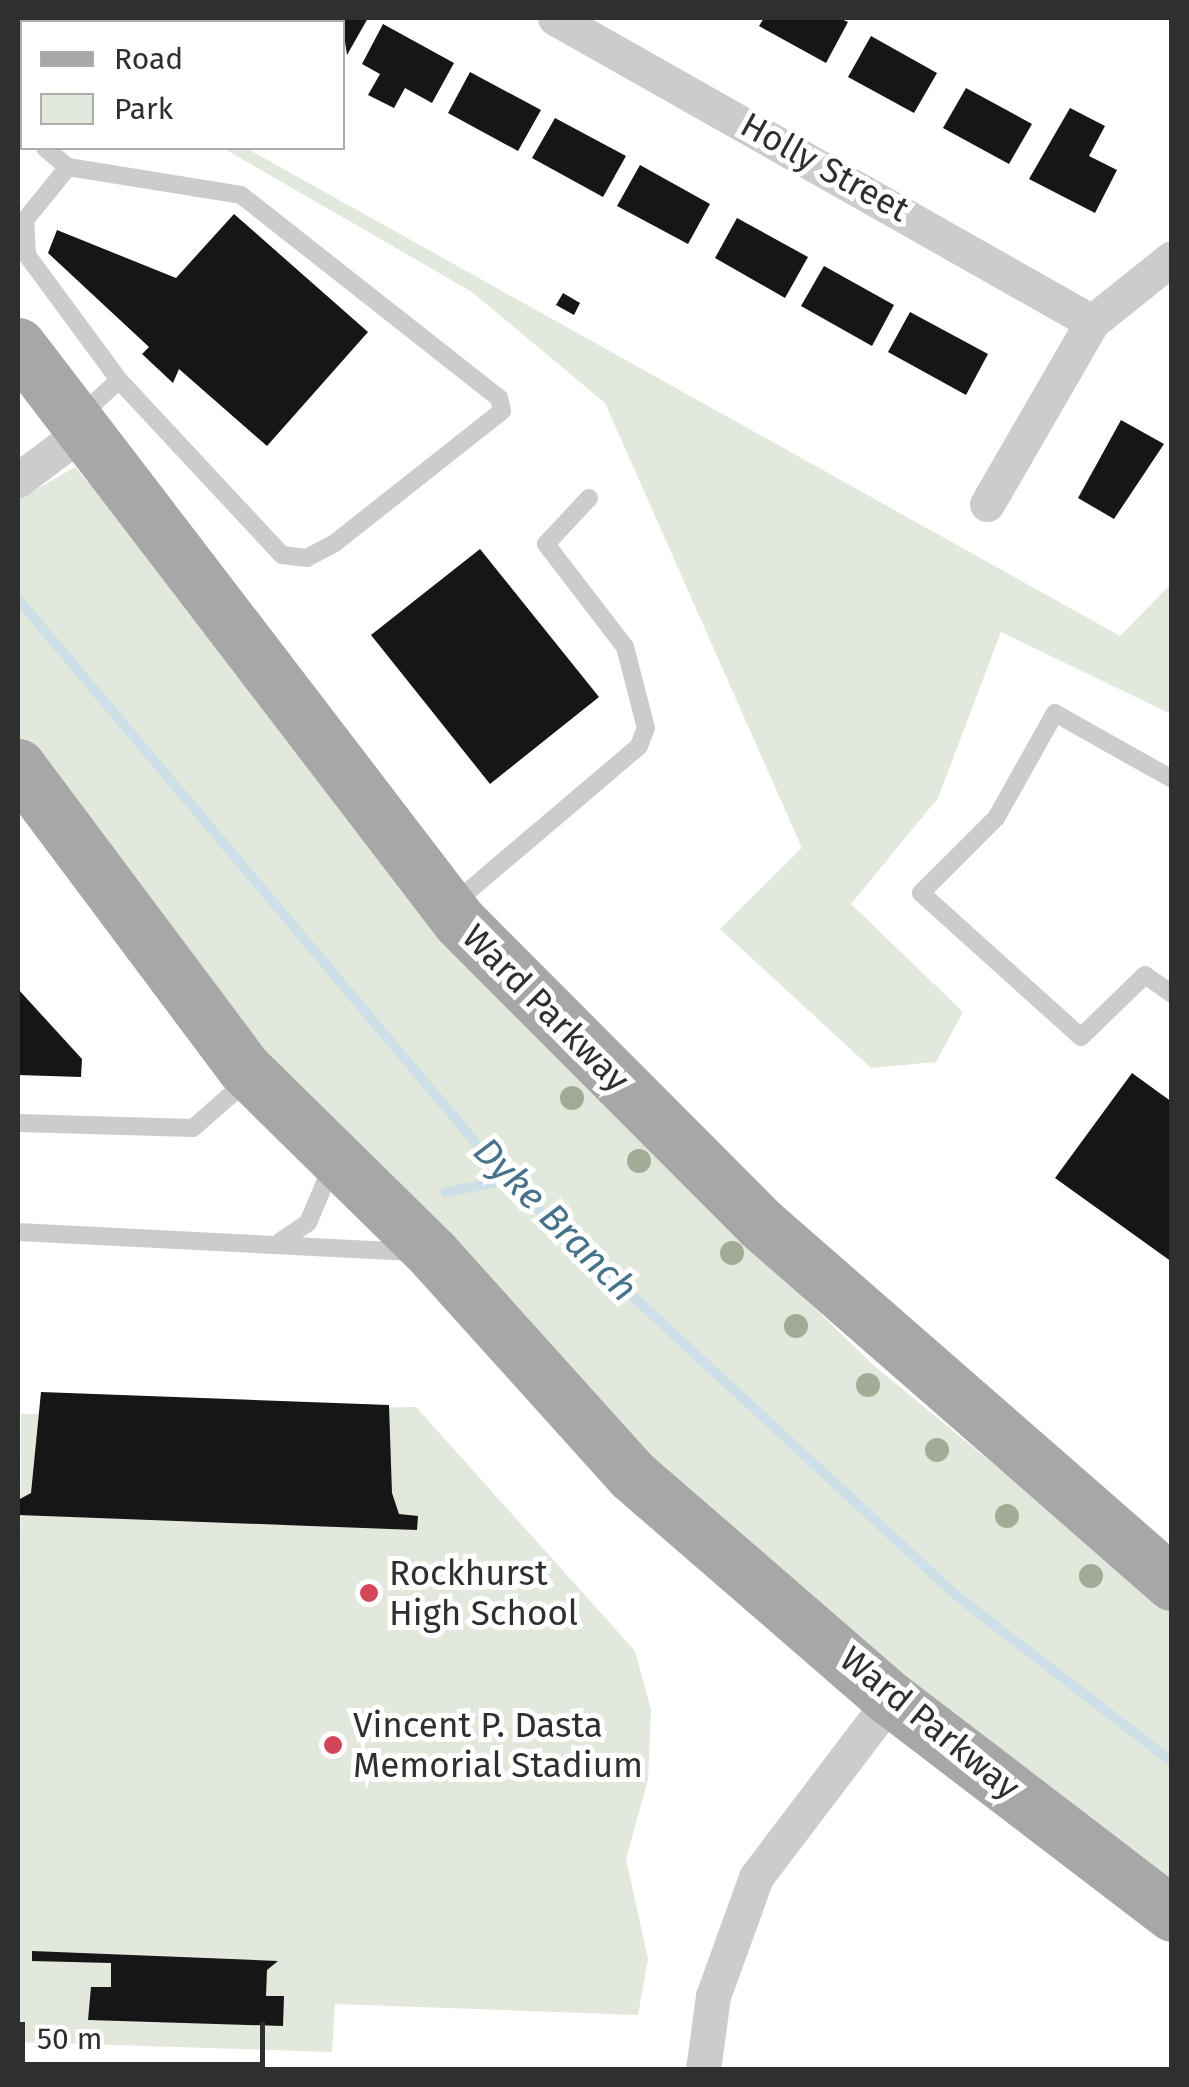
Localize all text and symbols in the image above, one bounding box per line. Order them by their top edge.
legend [20,20,345,150]
text: Road [114,41,183,77]
text: Park [114,91,173,127]
street label: Holly Street [734,104,916,230]
street label: Ward Parkway [454,916,638,1100]
water label: Dyke Branch [464,1129,646,1311]
place label: Rockhurst High School [389,1552,578,1634]
marker: Rockhurst High School [358,1582,380,1604]
street label: Ward Parkway [832,1638,1028,1808]
place label: Vincent P. Dasta Memorial Stadium [353,1704,643,1786]
marker: Vincent P. Dasta Memorial Stadium [322,1734,344,1756]
scale bar [25,2002,270,2064]
text: 50 m [37,2021,102,2057]

